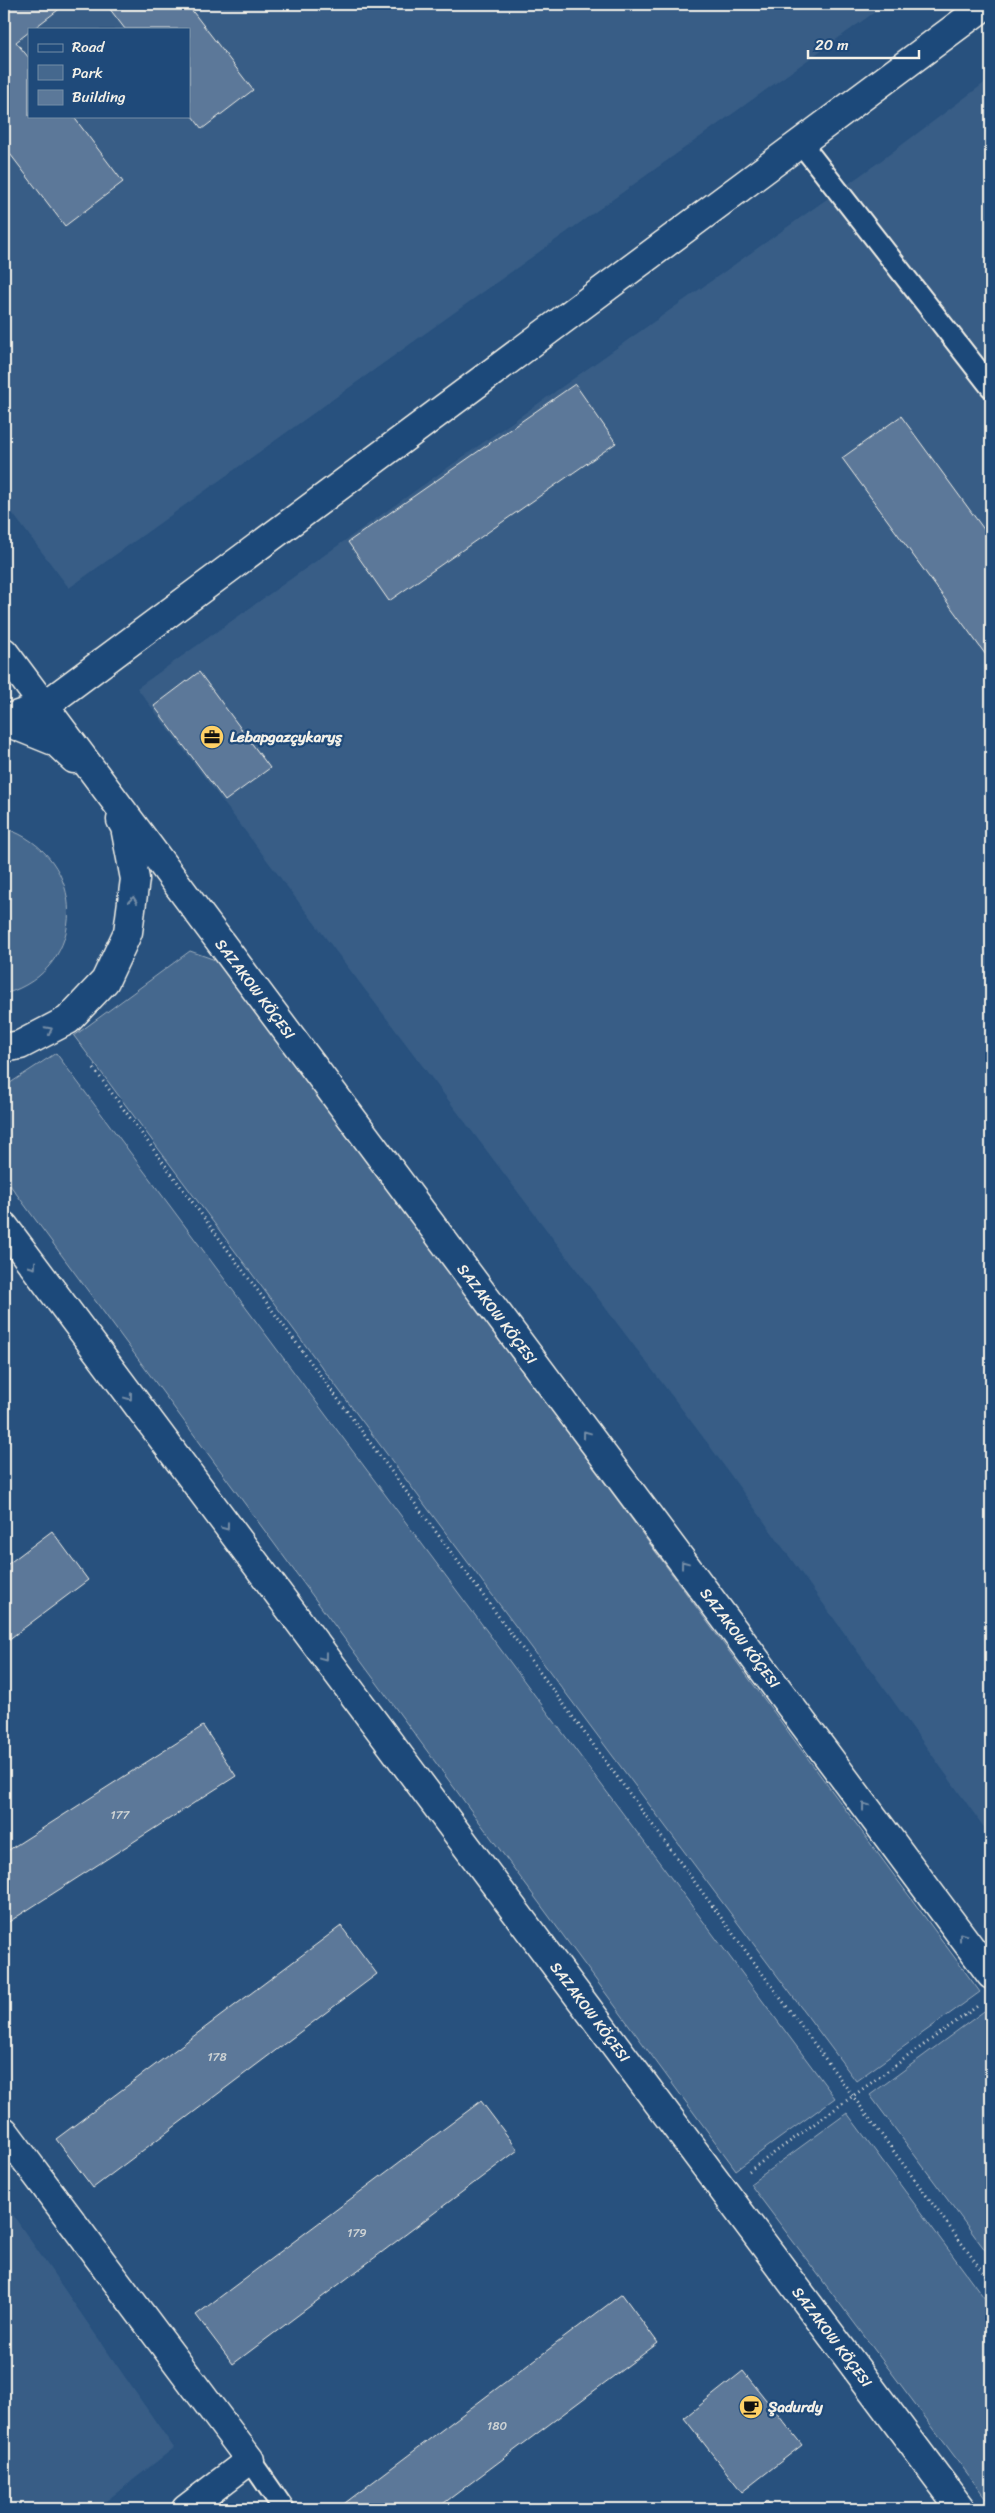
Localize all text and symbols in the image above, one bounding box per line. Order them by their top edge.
legend [28,28,190,118]
scale bar [808,28,919,60]
text: 20 m [815,32,849,58]
text: Road [72,34,105,60]
text: Park [72,60,103,86]
text: Building [72,84,126,110]
office icon: Lebapgazçykaryş [199,724,225,750]
place label: Lebapgazçykaryş [230,724,343,750]
one-way arrow [127,895,137,904]
street label: SAZAKOW KÖÇESI [208,933,302,1045]
one-way arrow [43,1026,52,1036]
street label: SAZAKOW KÖÇESI [450,1258,544,1370]
one-way arrow [27,1260,35,1269]
one-way arrow [123,1391,132,1401]
one-way arrow [584,1431,592,1440]
one-way arrow [221,1521,229,1530]
one-way arrow [681,1560,690,1570]
street label: SAZAKOW KÖÇESI [693,1582,787,1694]
one-way arrow [318,1651,326,1660]
one-way arrow [862,1802,871,1812]
house number: 177 [111,1804,131,1826]
one-way arrow [959,1932,968,1942]
street label: SAZAKOW KÖÇESI [543,1956,637,2068]
house number: 178 [207,2046,227,2068]
house number: 179 [347,2222,367,2244]
street label: SAZAKOW KÖÇESI [785,2281,879,2393]
cafe icon: Şadurdy [738,2394,764,2420]
place label: Şadurdy [767,2394,824,2420]
house number: 180 [487,2415,507,2437]

